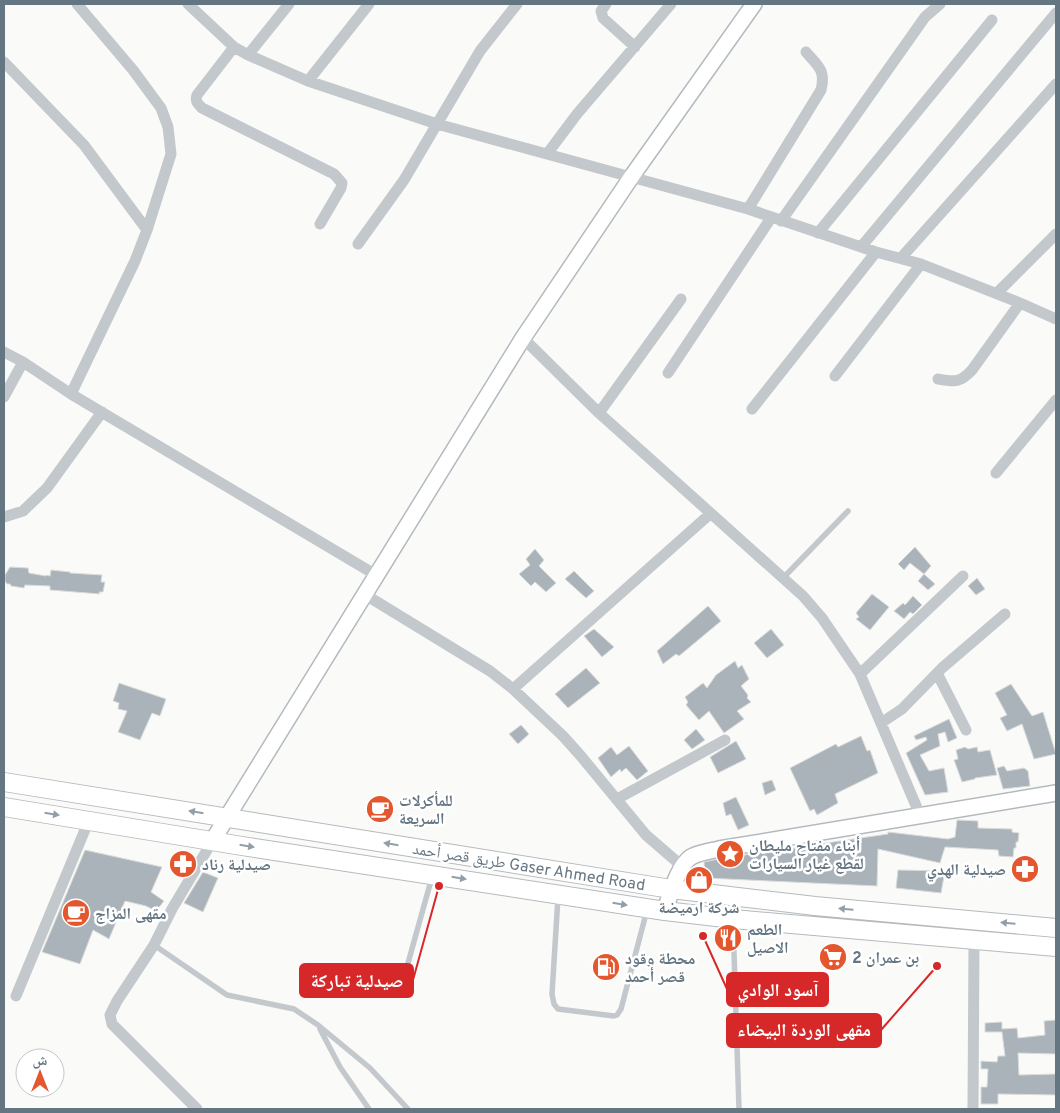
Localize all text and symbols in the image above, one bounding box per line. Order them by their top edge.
place label: للمأكرلات السريعة [399,791,453,830]
cafe icon: للمأكرلات السريعة [365,794,395,824]
one-way arrow [187,808,203,816]
one-way arrow [44,811,60,819]
place label: أبناء مفتاح مليطان لقطع غيار السيارات [749,836,864,875]
one-way arrow [382,839,398,847]
street label: طريق قصر أحمد Gaser Ahmed Road [411,839,647,896]
place icon: أبناء مفتاح مليطان لقطع غيار السيارات [715,839,745,869]
one-way arrow [239,843,255,851]
pharmacy icon: صيدلية رناد [168,849,198,879]
pharmacy icon: صيدلية الهدي [1010,854,1040,884]
place label: صيدلية رناد [202,856,271,876]
place label: صيدلية الهدي [927,861,1006,882]
shop icon: شركة ارميضة [684,865,714,895]
one-way arrow [452,875,468,883]
cafe icon: مقهى المزاج [61,898,91,928]
place label: شركة ارميضة [659,899,739,919]
one-way arrow [612,900,628,908]
one-way arrow [838,904,854,912]
place label: مقهى المزاج [95,905,167,925]
one-way arrow [999,919,1015,927]
place label: الطعم الاصيل [747,921,789,959]
restaurant icon: الطعم الاصيل [713,923,743,953]
supermarket icon: بن عمران 2 [818,942,848,972]
place label: بن عمران 2 [852,949,919,969]
place label: محطة وقود قصر أحمد [625,950,695,988]
fuel station icon: محطة وقود قصر أحمد [591,952,621,982]
callout: صيدلية تباركة [300,964,413,997]
text: صيدلية تباركة [311,971,403,994]
callout: آسود الوادي [727,973,828,1006]
text: آسود الوادي [737,980,819,1004]
callout: مقهى الوردة البيضاء [727,1014,881,1047]
text: مقهى الوردة البيضاء [737,1020,871,1043]
north arrow [15,1048,65,1098]
text: ش [33,1053,48,1070]

